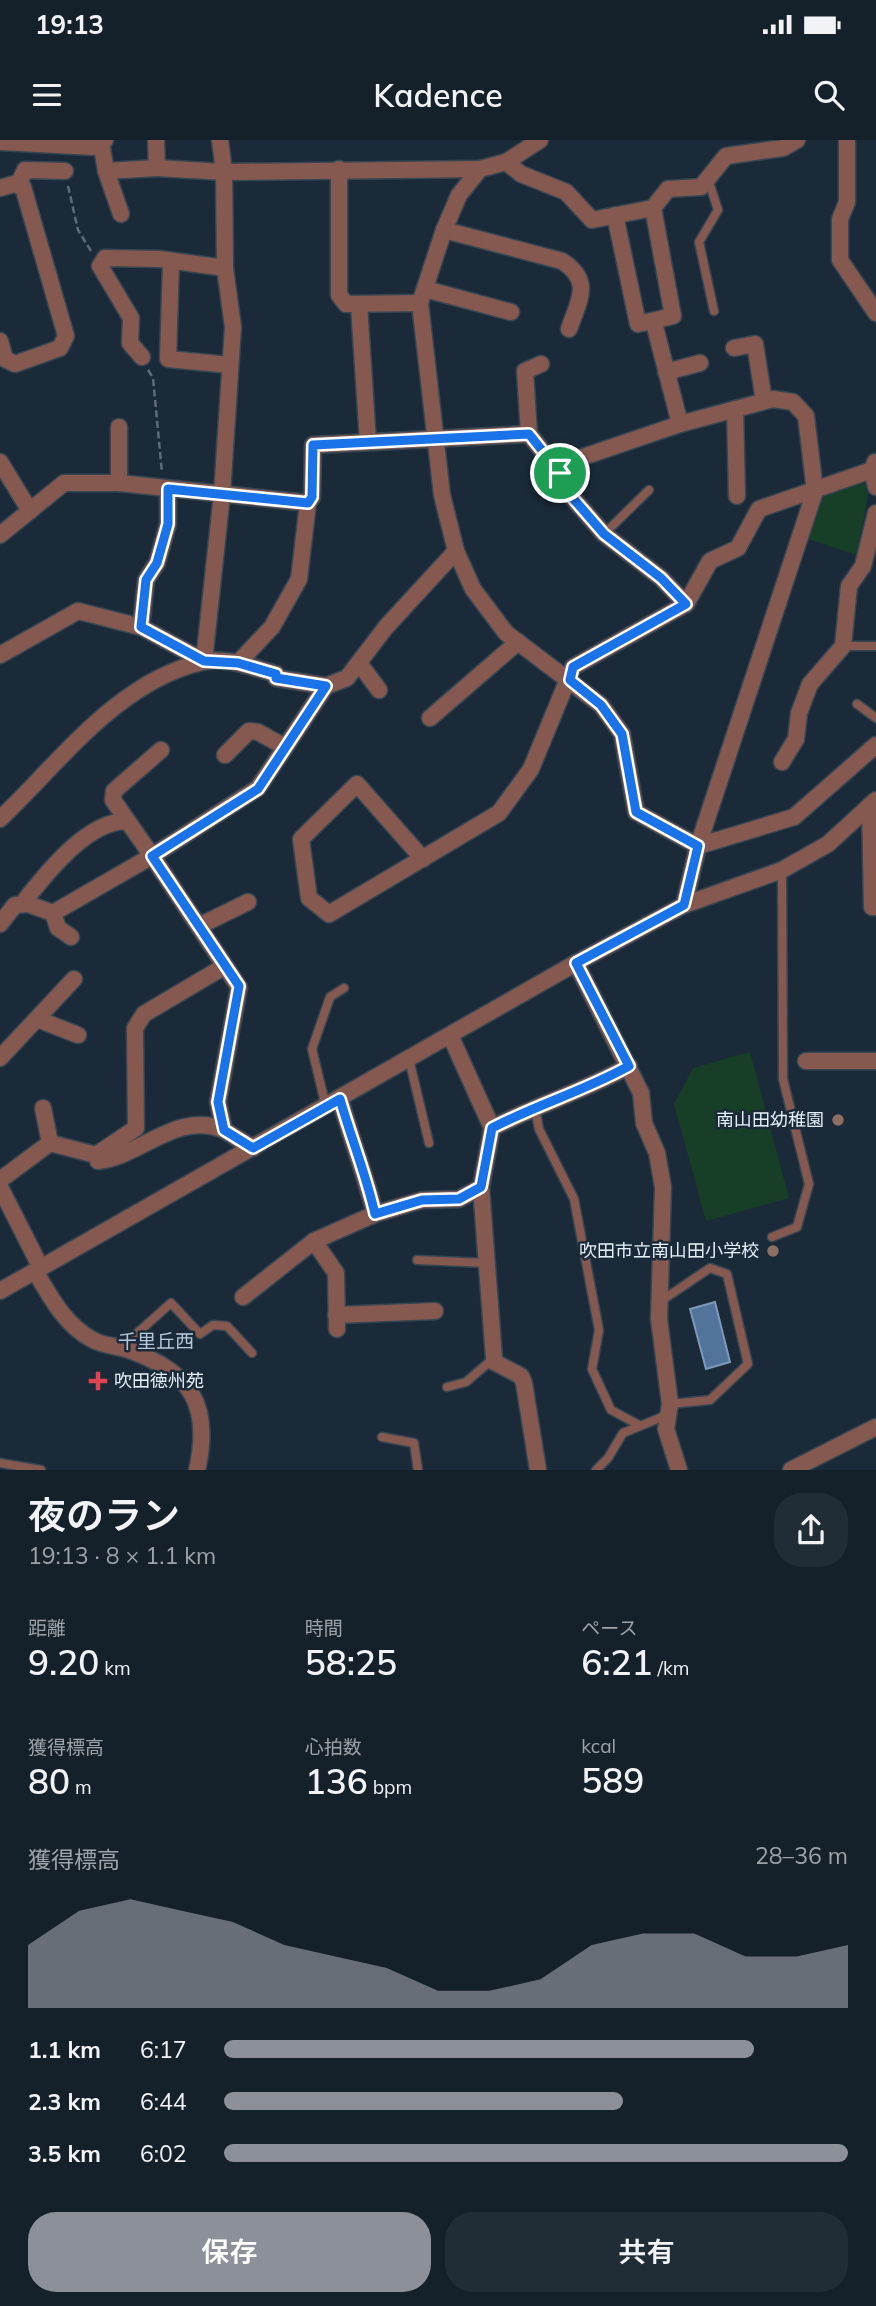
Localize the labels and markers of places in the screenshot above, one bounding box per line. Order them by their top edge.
pin [530,443,590,503]
place label: 南山田幼稚園 [716,1108,824,1131]
marker: 南山田幼稚園 [830,1112,846,1128]
place label: 吹田市立南山田小学校 [579,1239,759,1262]
marker: 吹田市立南山田小学校 [765,1243,781,1259]
place label: 吹田徳州苑 [114,1369,204,1392]
marker: 吹田徳州苑 [88,1371,108,1391]

